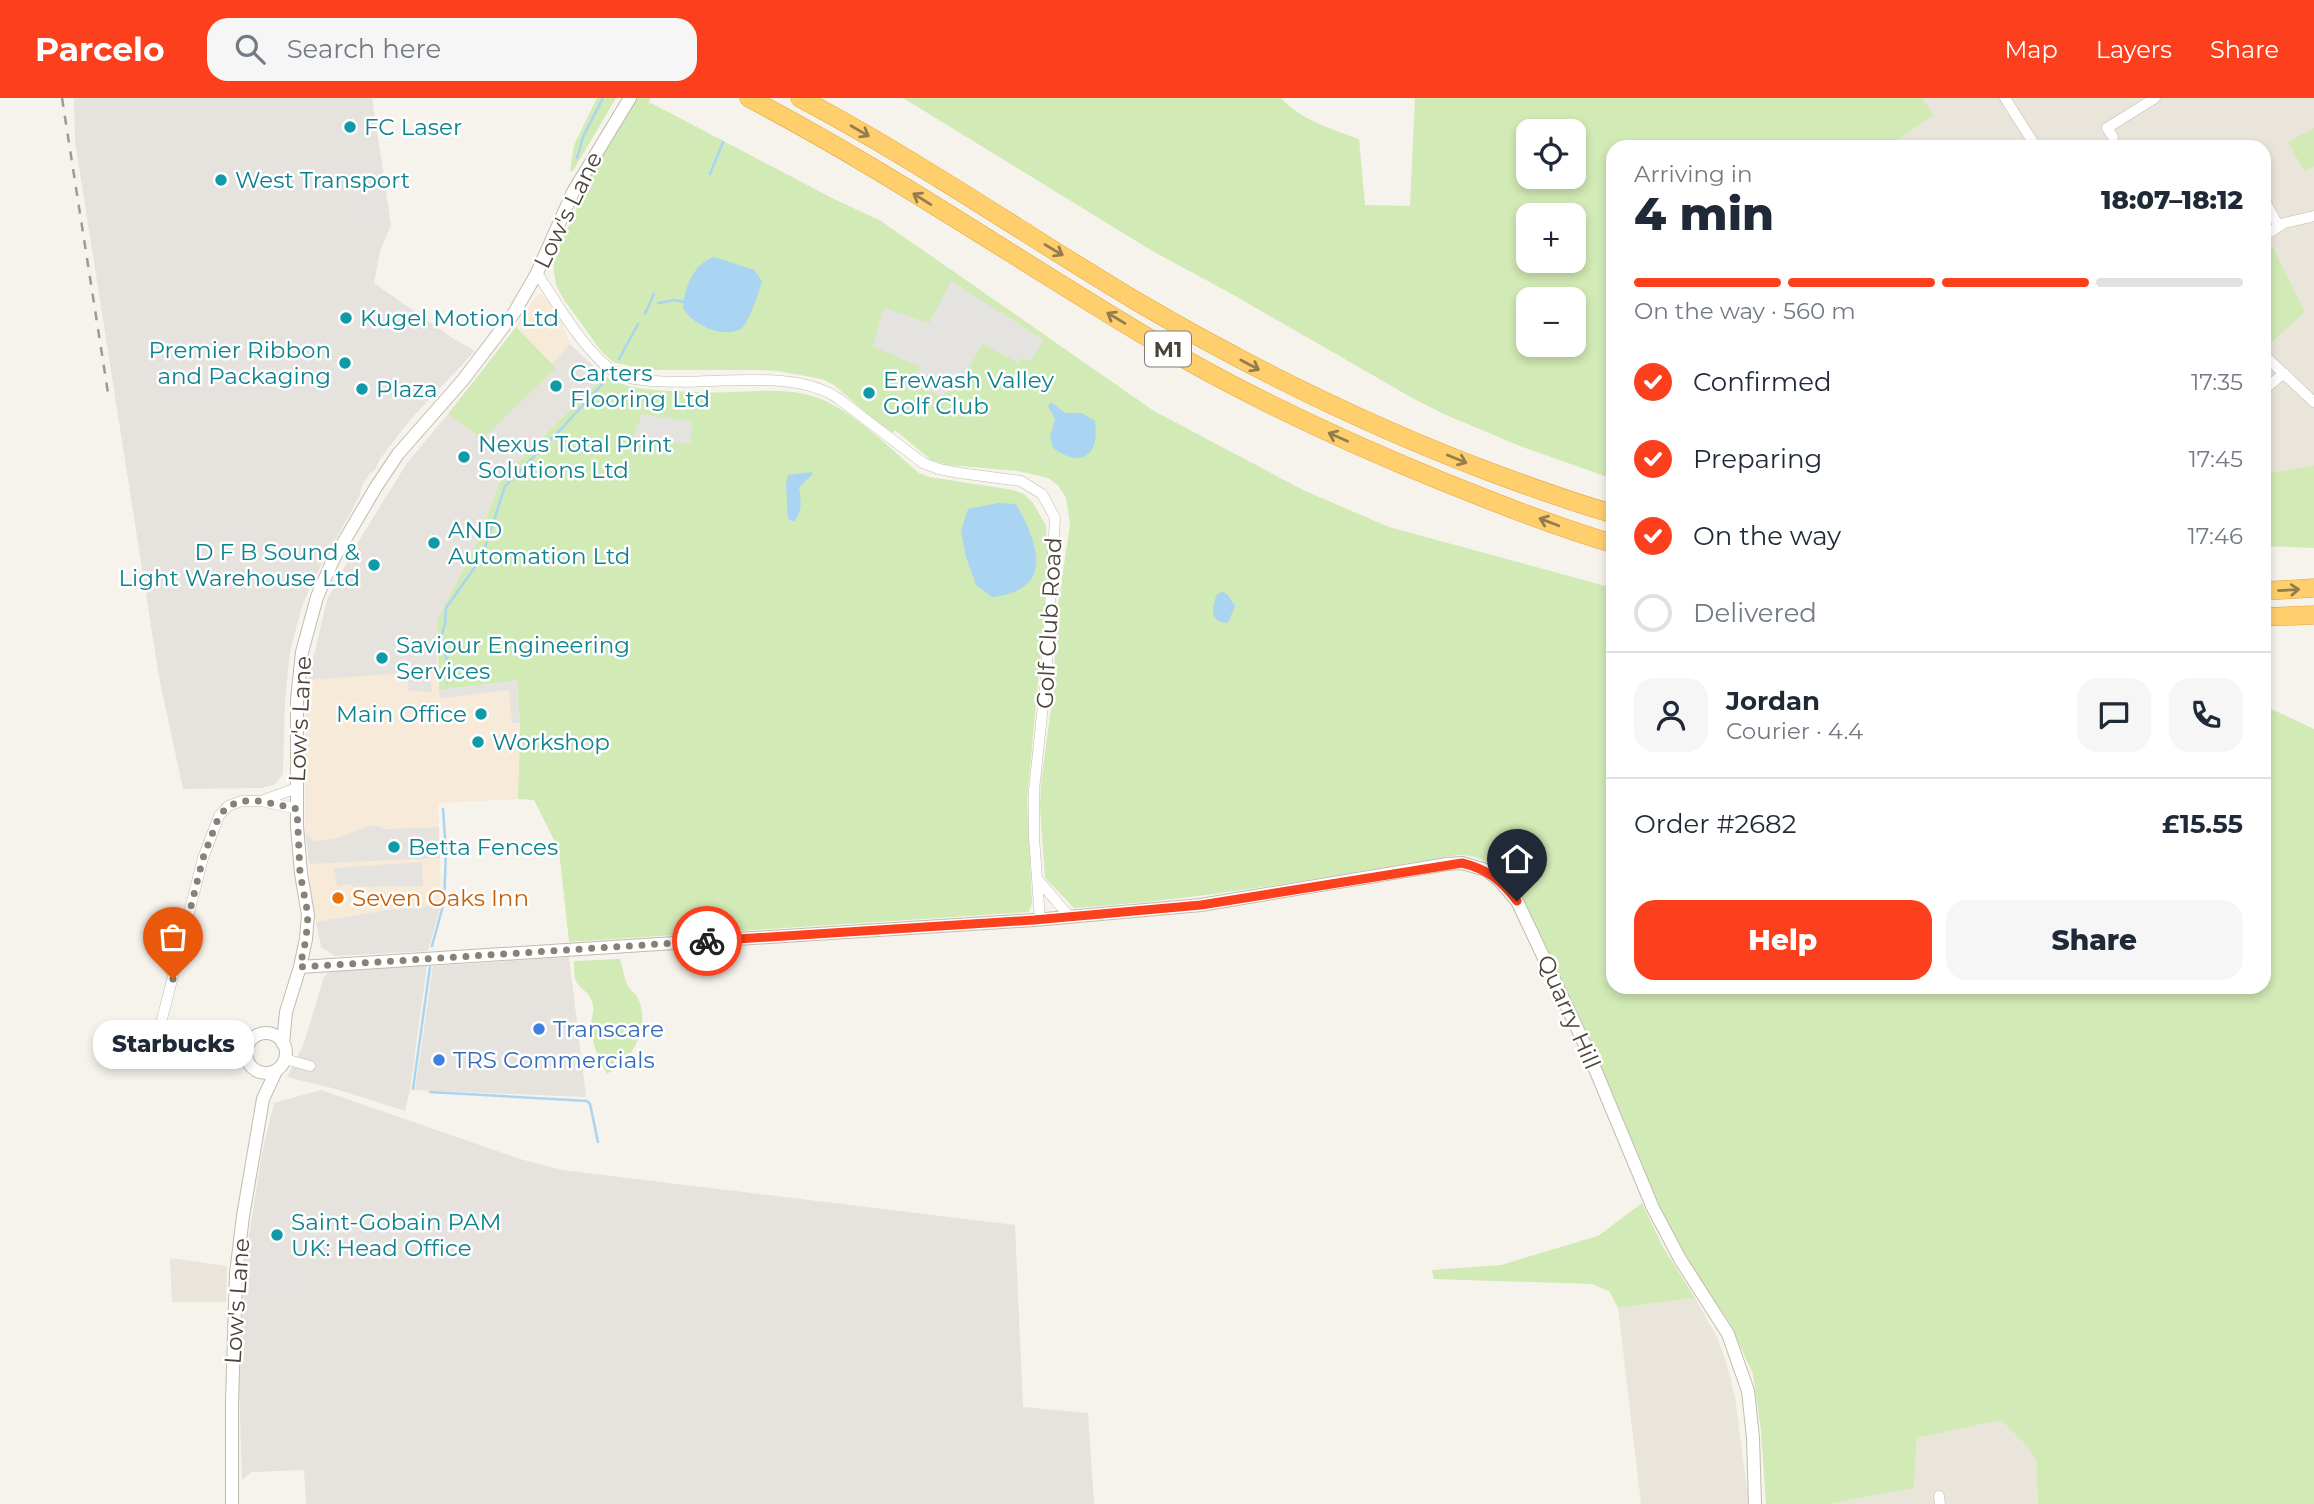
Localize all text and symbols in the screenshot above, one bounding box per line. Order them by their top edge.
search box [207,18,697,81]
text: Parcelo [35,29,165,69]
icon: search [231,30,269,68]
text: Search here [287,33,441,65]
text: Map [2004,35,2058,64]
text: Layers [2096,35,2172,64]
text: Share [2210,35,2279,64]
place label: FC Laser [364,113,462,141]
marker: FC Laser [342,119,358,135]
map controls [1516,119,1586,357]
button: locate [1516,119,1586,189]
one-way arrow [849,125,870,138]
street label: Low's Lane [528,147,608,273]
text: Arriving in [1634,160,1753,188]
place label: West Transport [235,166,410,194]
marker: West Transport [213,172,229,188]
text: 18:07–18:12 [2101,184,2243,216]
text: 4 min [1634,185,1774,242]
one-way arrow [912,192,932,206]
button: + [1516,203,1586,273]
one-way arrow [1044,243,1064,257]
button: − [1516,287,1586,357]
text: On the way · 560 m [1634,297,1856,325]
place label: Kugel Motion Ltd [360,304,559,332]
marker: Kugel Motion Ltd [338,310,354,326]
one-way arrow [1106,310,1126,324]
road number: M1 [1145,331,1191,366]
place label: Premier Ribbon and Packaging [148,336,331,390]
marker: Premier Ribbon and Packaging [337,355,353,371]
place label: Carters Flooring Ltd [570,359,710,413]
one-way arrow [1239,359,1260,372]
icon: check [1634,363,1672,401]
place label: Erewash Valley Golf Club [883,366,1055,420]
text: Confirmed [1693,366,1832,398]
text: 17:35 [2191,368,2243,396]
place label: Plaza [376,375,438,403]
marker: Carters Flooring Ltd [548,378,564,394]
marker: Plaza [354,381,370,397]
marker: Erewash Valley Golf Club [861,385,877,401]
place label: Nexus Total Print Solutions Ltd [478,430,672,484]
one-way arrow [1328,430,1349,443]
icon: check [1634,440,1672,478]
text: Preparing [1693,443,1822,475]
text: 17:45 [2189,445,2243,473]
marker: Nexus Total Print Solutions Ltd [456,449,472,465]
one-way arrow [1446,454,1467,467]
one-way arrow [1538,515,1560,527]
place label: AND Automation Ltd [448,516,630,570]
icon: check [1634,517,1672,555]
text: On the way [1693,520,1841,552]
text: 17:46 [2188,522,2243,550]
marker: AND Automation Ltd [426,535,442,551]
street label: Golf Club Road [1031,536,1067,710]
place label: D F B Sound & Light Warehouse Ltd [118,538,361,592]
marker: D F B Sound & Light Warehouse Ltd [366,557,382,573]
one-way arrow [2277,583,2300,596]
text: Delivered [1693,597,1817,629]
place label: Saviour Engineering Services [396,631,630,685]
marker: Saviour Engineering Services [374,650,390,666]
street label: Low's Lane [283,655,317,783]
button: person [1634,678,1708,752]
button: chat [2077,678,2151,752]
button: phone [2169,678,2243,752]
text: Jordan [1726,685,1820,717]
place label: Main Office [336,700,467,728]
marker: Main Office [473,706,489,722]
text: Courier · 4.4 [1726,717,1863,745]
place label: Workshop [492,728,610,756]
marker: Workshop [470,734,486,750]
text: Order #2682 [1634,808,1796,840]
text: £15.55 [2162,808,2243,840]
pin [1487,829,1547,901]
place label: Betta Fences [408,833,558,861]
marker: Betta Fences [386,839,402,855]
icon: home [1498,840,1536,878]
place label: Seven Oaks Inn [352,884,529,912]
marker: Seven Oaks Inn [330,890,346,906]
button: Help [1634,900,1932,980]
button: Share [1946,900,2243,980]
courier [672,906,742,976]
pin [143,907,203,979]
icon: bag [154,918,192,956]
icon: bike [688,922,726,960]
street label: Quarry Hill [1531,950,1607,1074]
place label: Transcare [553,1015,664,1043]
callout: Starbucks [92,1021,254,1070]
marker: Transcare [531,1021,547,1037]
text: Starbucks [112,1030,235,1058]
place label: TRS Commercials [453,1046,655,1074]
marker: TRS Commercials [431,1052,447,1068]
place label: Saint-Gobain PAM UK: Head Office [291,1208,502,1262]
marker: Saint-Gobain PAM UK: Head Office [269,1227,285,1243]
street label: Low's Lane [219,1237,255,1365]

